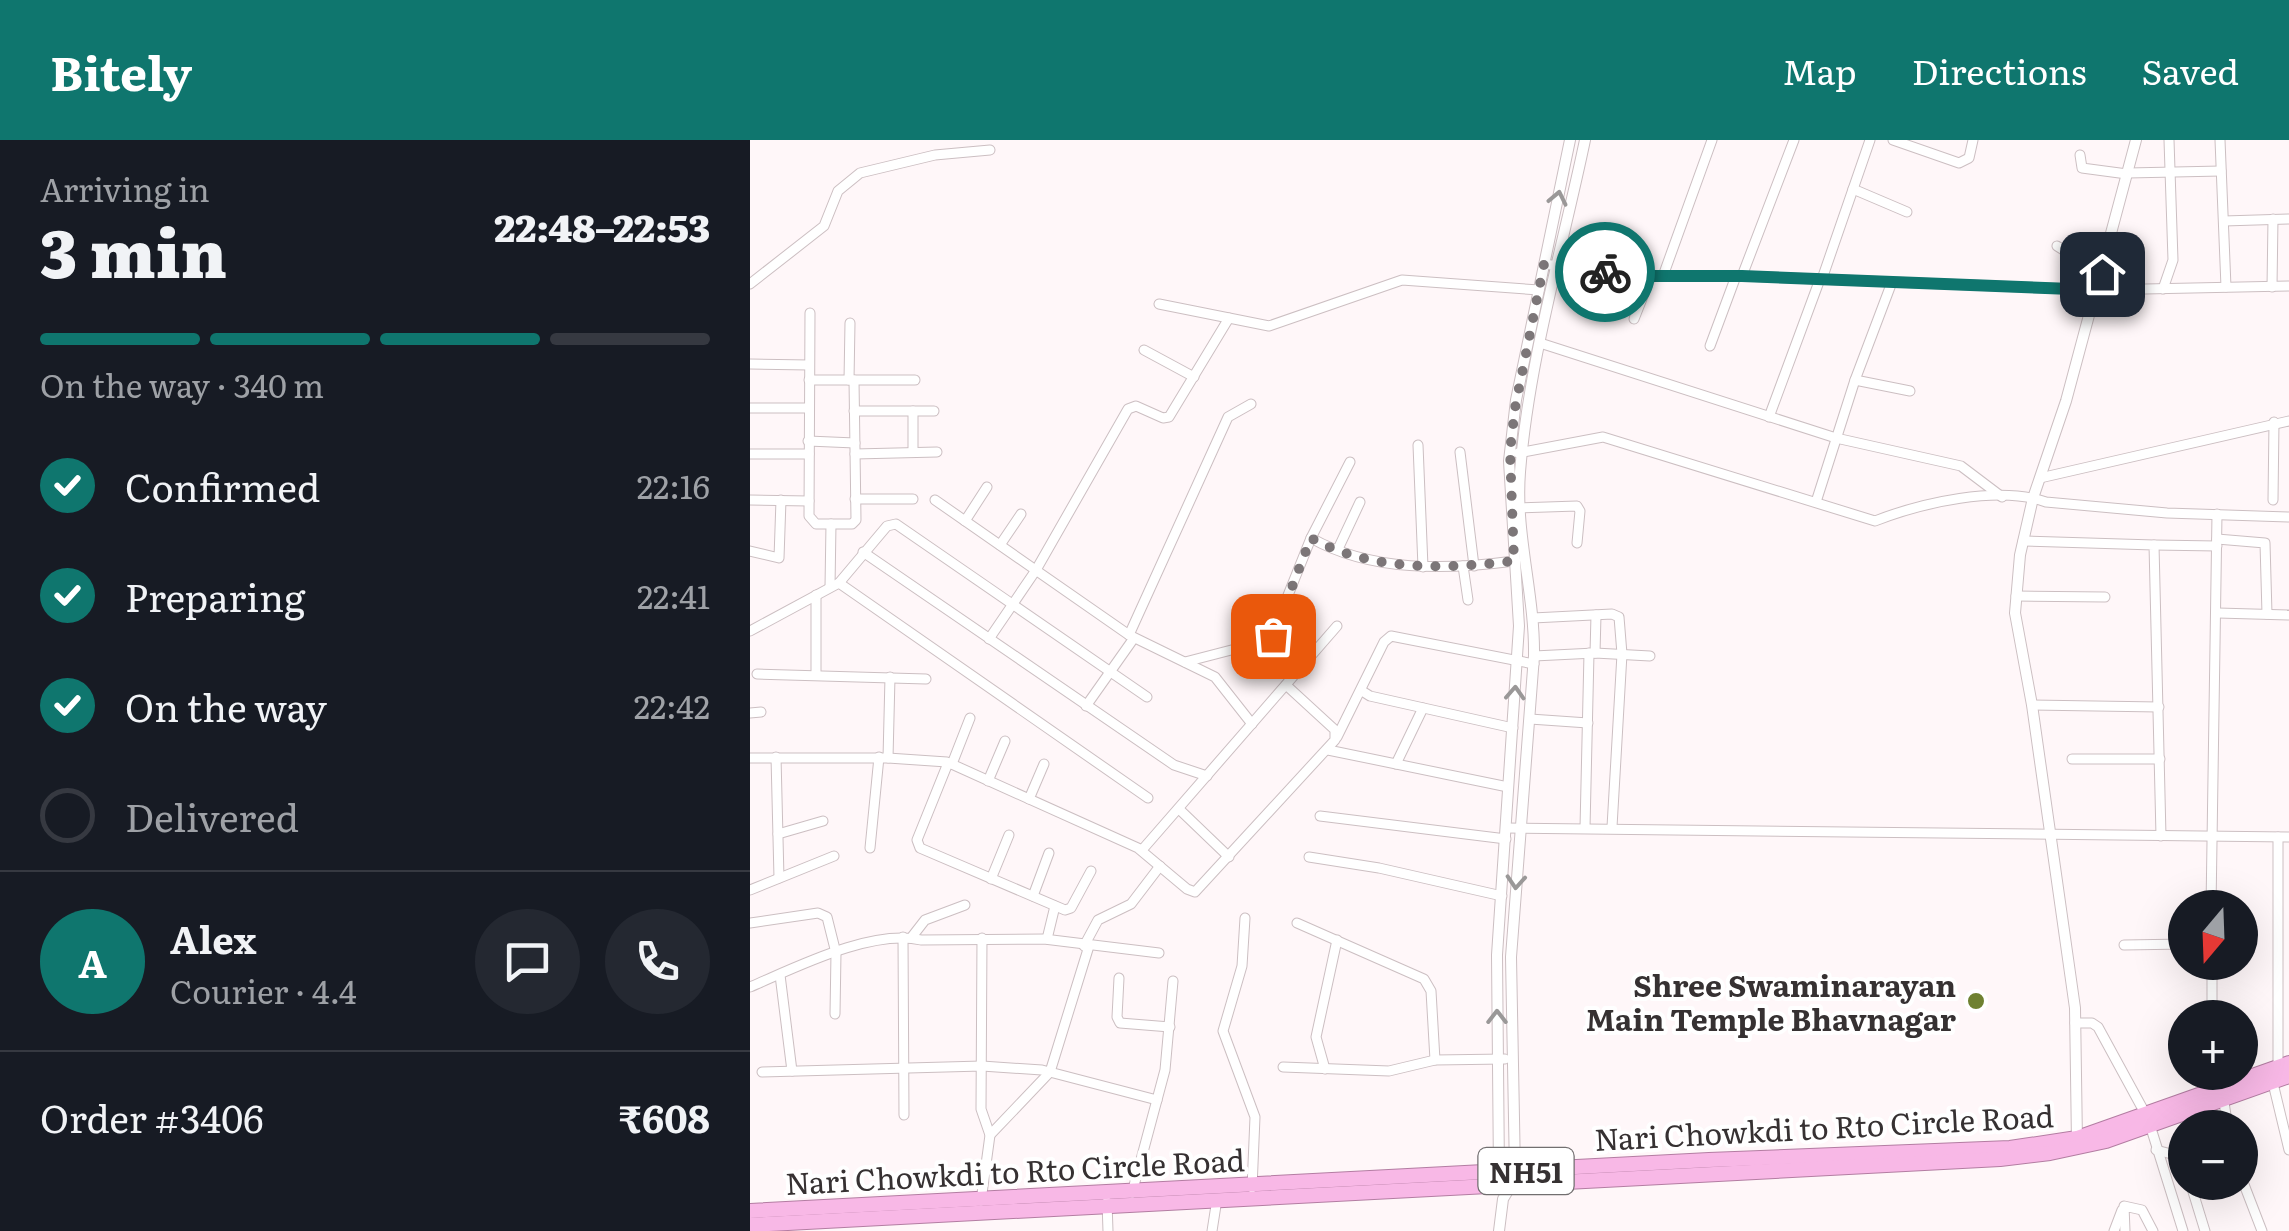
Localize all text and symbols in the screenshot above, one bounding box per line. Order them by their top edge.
text: Bitely [50,35,192,106]
text: Map [1782,44,1857,96]
text: Directions [1912,44,2087,96]
text: Saved [2142,44,2239,96]
text: Arriving in [40,164,210,212]
one-way arrow [1546,190,1567,207]
text: 22:48–22:53 [494,197,710,254]
text: 3 min [40,201,227,298]
courier [1555,222,1655,322]
pin [2060,232,2145,317]
icon: bike [1578,245,1633,300]
icon: home [2075,247,2130,302]
text: On the way · 340 m [40,360,324,408]
text: Confirmed [125,457,320,514]
icon: check [40,458,95,513]
text: 22:16 [637,461,710,509]
text: Preparing [125,567,305,624]
icon: check [40,568,95,623]
text: 22:41 [637,571,710,619]
pin [1231,594,1316,679]
icon: bag [1246,609,1301,664]
text: On the way [125,677,327,734]
icon: check [40,678,95,733]
text: 22:42 [634,681,710,729]
one-way arrow [1504,684,1525,700]
text: Delivered [125,787,299,844]
one-way arrow [1506,874,1528,890]
north arrow [2168,890,2258,980]
map controls [2168,890,2258,1200]
text: Alex [170,909,256,966]
button: chat [475,909,580,1014]
button: phone [605,909,710,1014]
text: A [78,933,107,990]
place label: Shree Swaminarayan Main Temple Bhavnagar [1586,962,1956,1040]
text: Courier · 4.4 [170,966,357,1014]
marker: Shree Swaminarayan Main Temple Bhavnagar [1965,990,1987,1012]
button: + [2168,1000,2258,1090]
one-way arrow [1487,1009,1508,1025]
text: Order #3406 [40,1088,264,1145]
text: ₹608 [619,1088,710,1145]
street label: Nari Chowkdi to Rto Circle Road [1593,1092,2055,1160]
button: − [2168,1110,2258,1200]
street label: Nari Chowkdi to Rto Circle Road [784,1136,1246,1204]
road number: NH51 [1478,1148,1574,1194]

